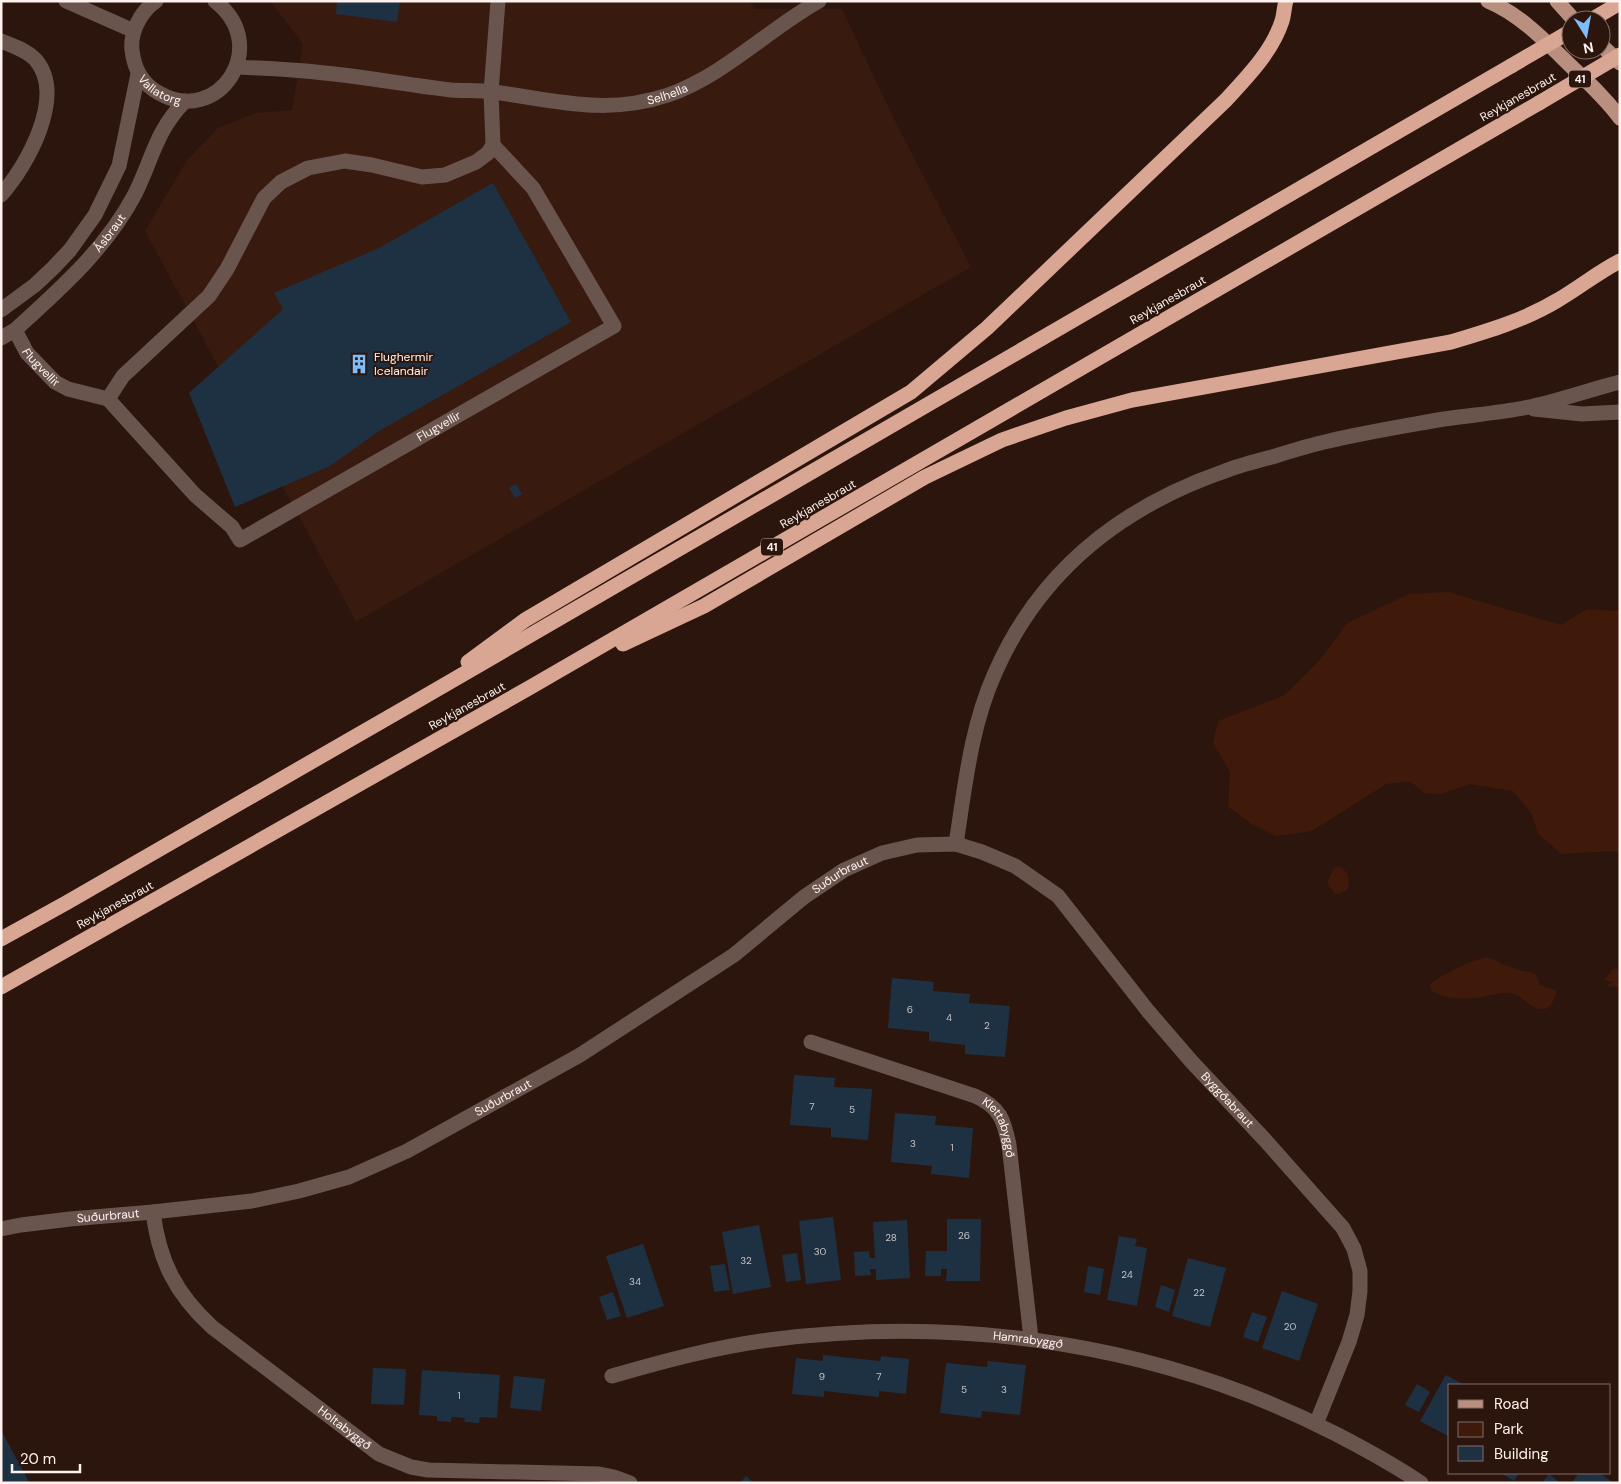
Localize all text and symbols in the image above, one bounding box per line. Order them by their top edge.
north arrow [1561,10,1611,60]
text: N [1582,38,1595,58]
street label: Reykjanesbraut [1477,69,1559,125]
road number: 41 [1569,70,1591,88]
street label: Vallatorg [134,72,183,109]
street label: Selhella [645,80,690,109]
street label: Ásbraut [90,210,129,255]
street label: Reykjanesbraut [1127,272,1209,328]
street label: Flugvellir [18,346,63,391]
place label: Flughermir Icelandair [374,349,433,379]
building icon: Flughermir Icelandair [348,353,370,375]
street label: Flugvellir [414,407,464,445]
street label: Reykjanesbraut [777,476,859,532]
road number: 41 [761,538,783,556]
street label: Reykjanesbraut [426,678,508,734]
street label: Suðurbraut [809,852,871,897]
street label: Reykjanesbraut [74,877,156,933]
house number: 6 [907,1003,913,1016]
house number: 4 [946,1011,952,1024]
house number: 2 [984,1019,990,1032]
street label: Byggðabraut [1197,1068,1258,1131]
street label: Suðurbraut [472,1075,535,1120]
street label: Klettabyggð [979,1093,1018,1158]
house number: 7 [809,1100,815,1113]
house number: 5 [849,1103,855,1116]
house number: 3 [910,1137,916,1150]
house number: 1 [950,1141,954,1154]
street label: Suðurbraut [76,1205,140,1226]
house number: 26 [958,1229,970,1242]
house number: 28 [885,1231,897,1244]
house number: 30 [814,1245,827,1258]
house number: 32 [740,1254,752,1267]
house number: 24 [1121,1268,1133,1281]
house number: 34 [629,1275,641,1288]
house number: 22 [1193,1286,1205,1299]
house number: 20 [1284,1320,1296,1333]
street label: Hamrabyggð [992,1328,1064,1352]
house number: 9 [819,1370,825,1383]
house number: 7 [876,1370,882,1383]
house number: 5 [961,1383,967,1396]
house number: 3 [1001,1383,1007,1396]
legend [1448,1384,1611,1474]
house number: 1 [457,1389,461,1402]
text: Road [1494,1394,1529,1414]
street label: Holtabyggð [315,1402,375,1453]
text: Park [1494,1419,1524,1439]
scale bar [12,1442,80,1474]
text: Building [1494,1444,1549,1464]
text: 20 m [20,1449,56,1469]

